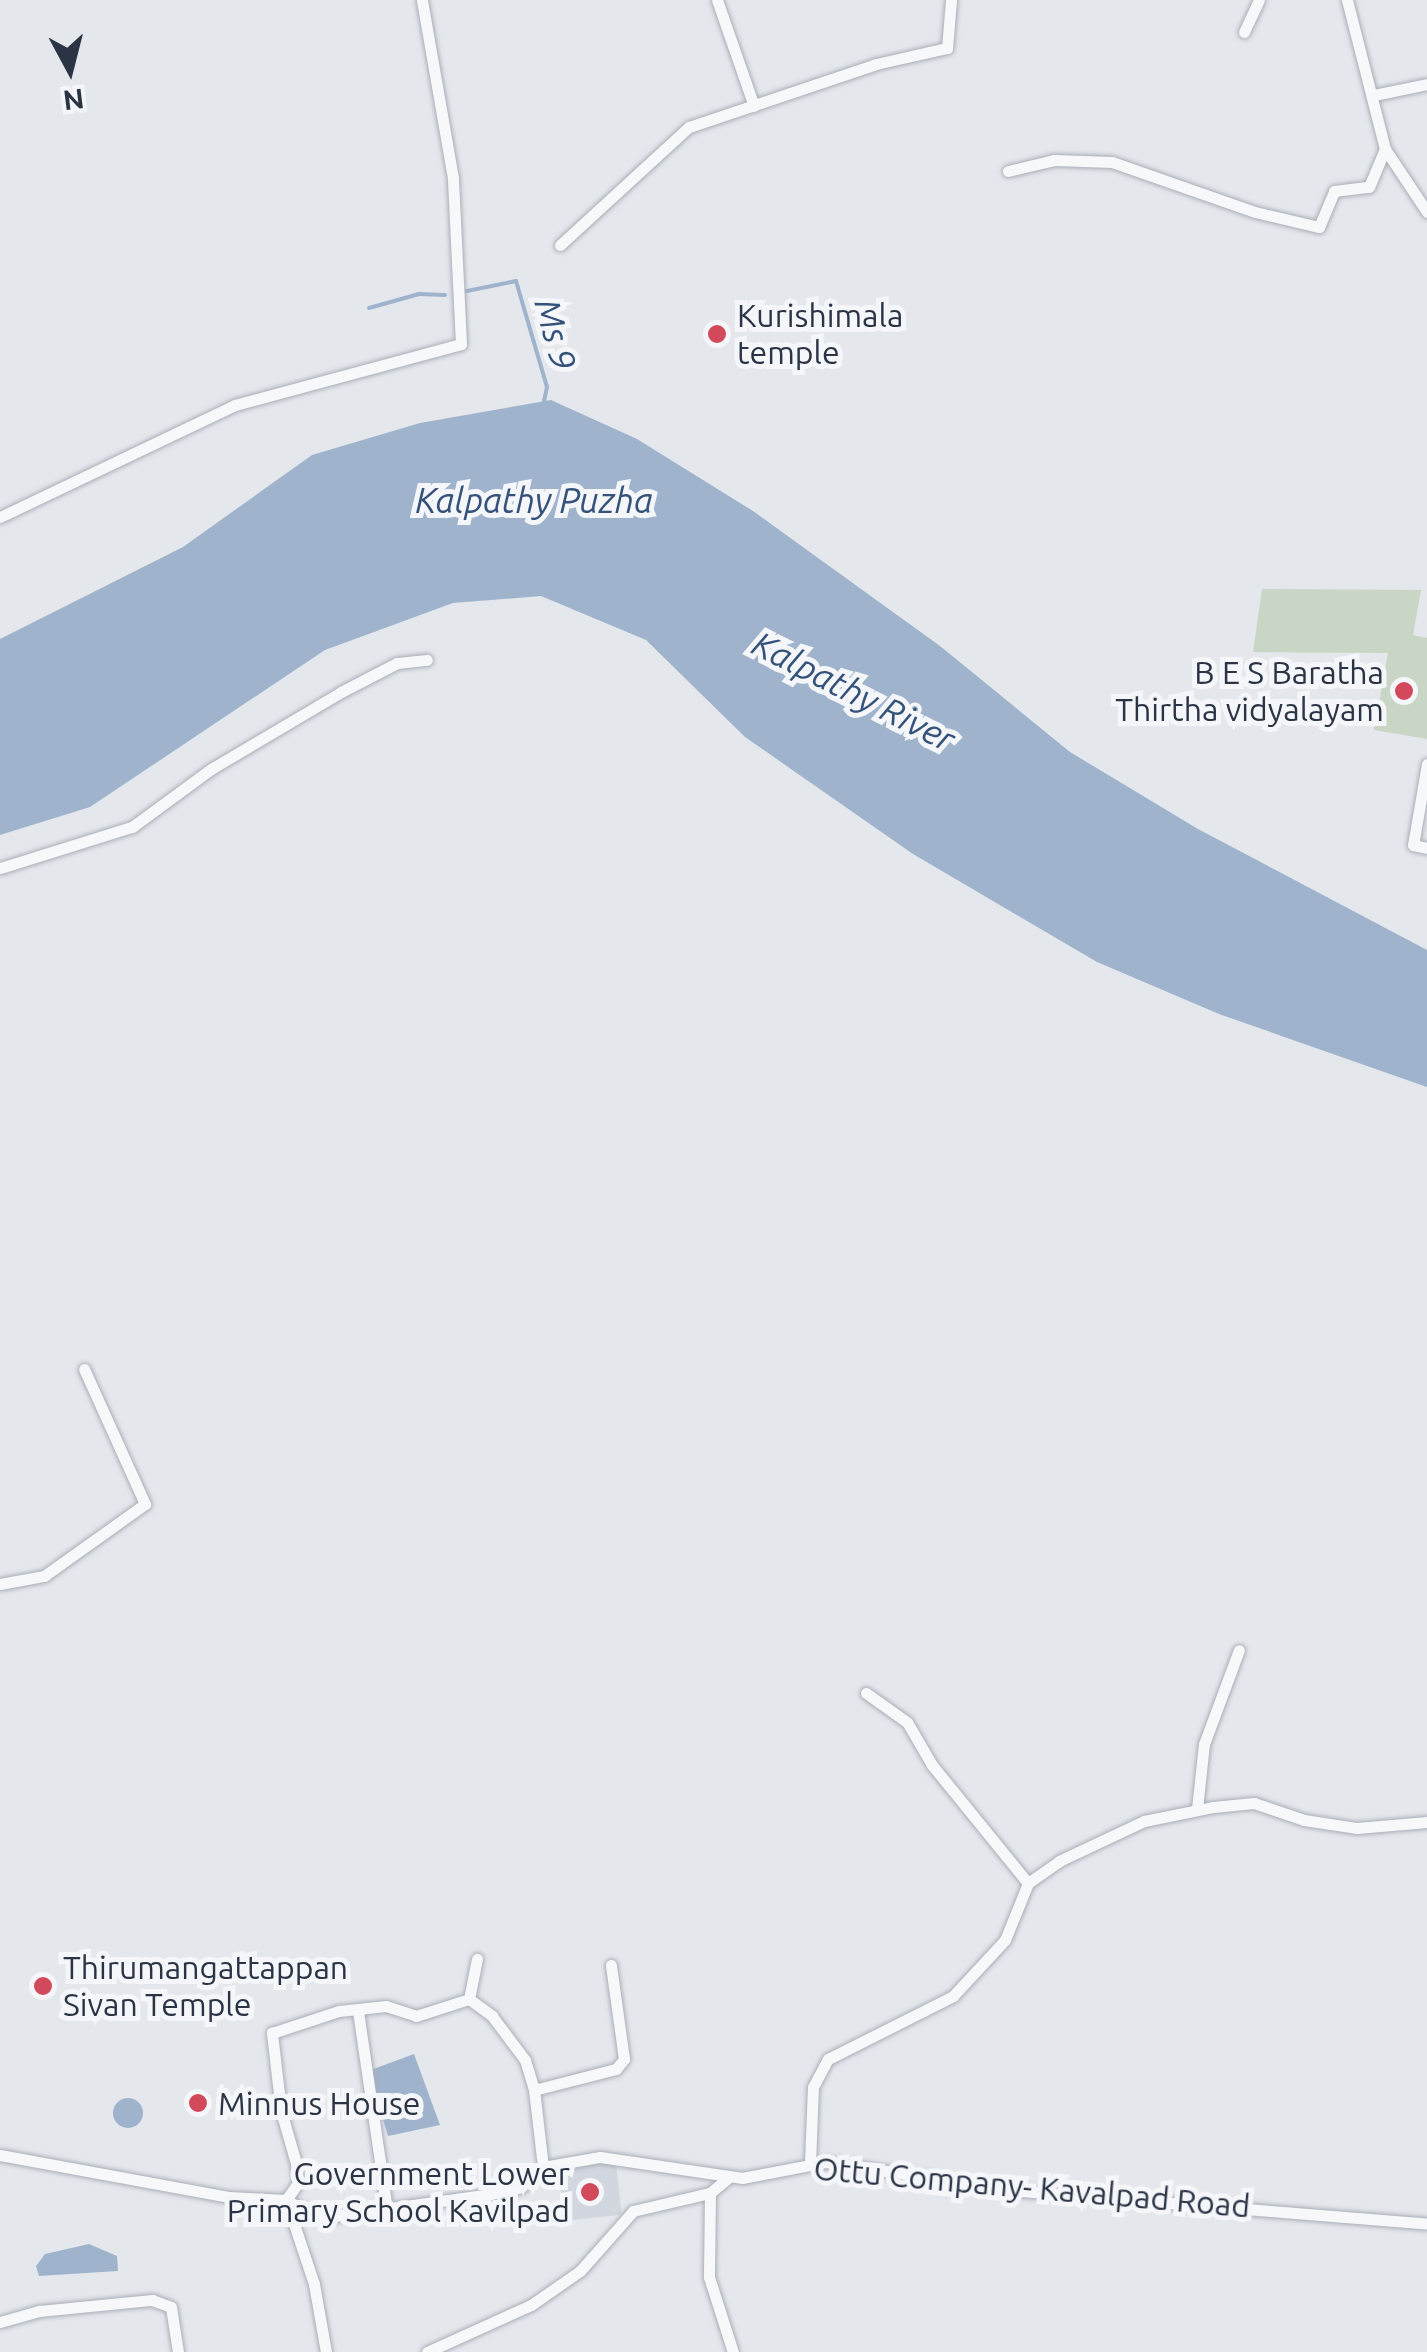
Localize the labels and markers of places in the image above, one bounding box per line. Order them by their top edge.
place label: Kurishimala temple [737,297,903,372]
marker: Kurishimala temple [706,323,728,345]
place label: B E S Baratha Thirtha vidyalayam [1115,654,1384,729]
marker: B E S Baratha Thirtha vidyalayam [1393,680,1415,702]
place label: Thirumangattappan Sivan Temple [63,1949,348,2024]
marker: Thirumangattappan Sivan Temple [32,1975,54,1997]
place label: Minnus House [218,2084,420,2122]
marker: Minnus House [187,2092,209,2114]
place label: Government Lower Primary School Kavilpad [227,2155,570,2230]
marker: Government Lower Primary School Kavilpad [579,2181,601,2203]

